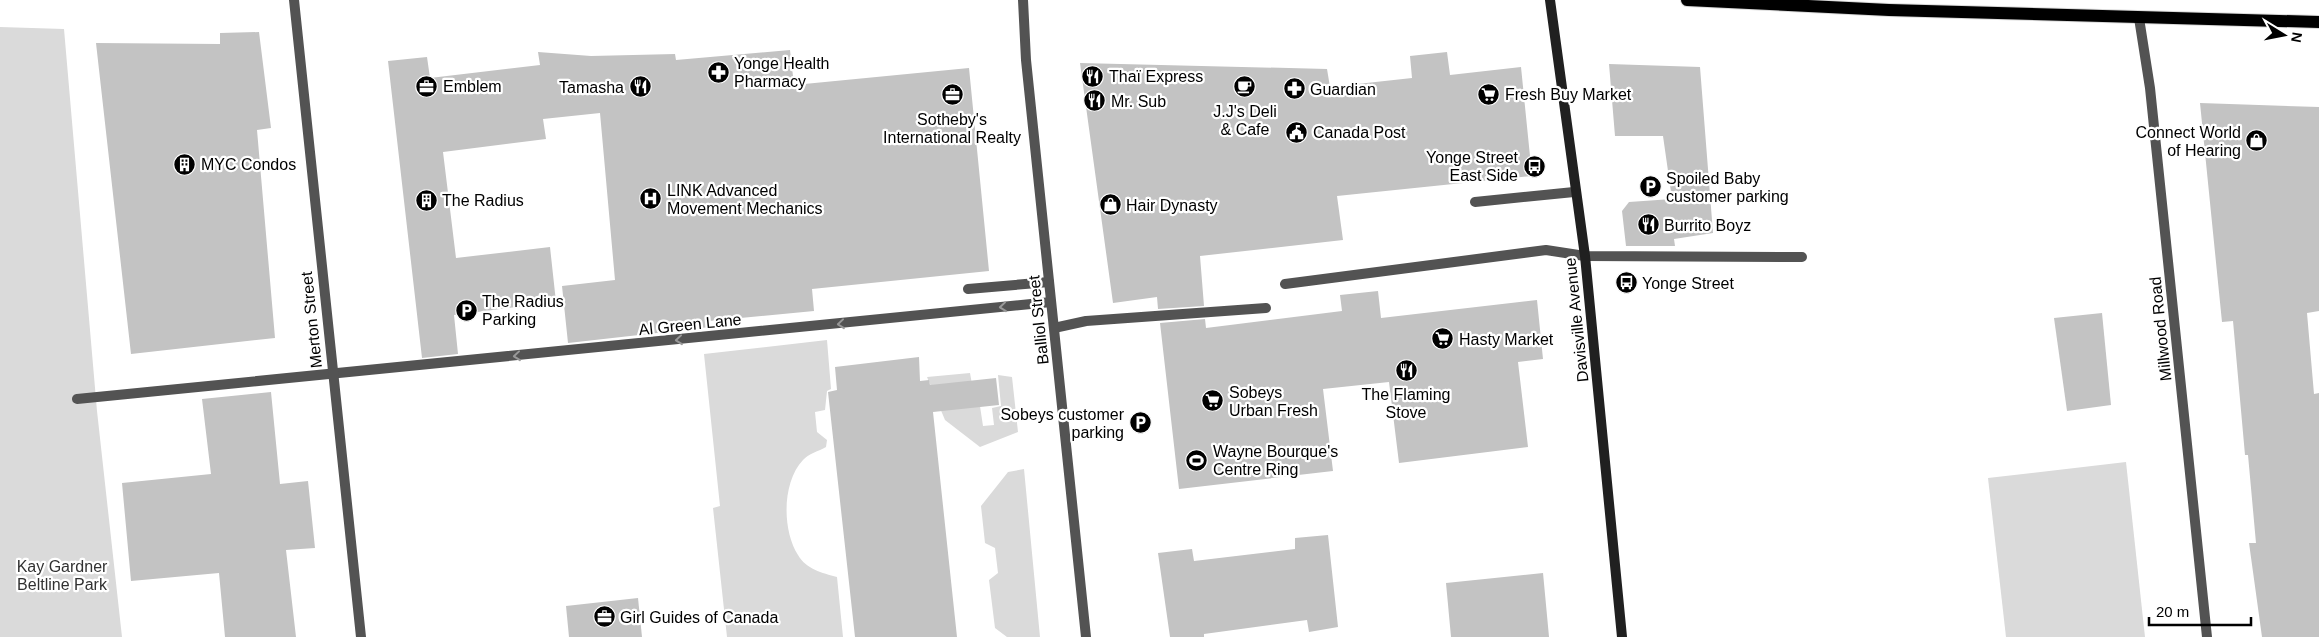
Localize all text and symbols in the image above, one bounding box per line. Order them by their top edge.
north arrow [2259,10,2309,60]
text: N [2288,31,2306,44]
place label: Yonge Health Pharmacy [734,55,830,90]
pharmacy icon: Yonge Health Pharmacy [706,60,730,84]
restaurant icon: Thaï Express [1081,64,1105,88]
place label: Thaï Express [1109,68,1203,85]
office icon: Emblem [415,74,439,98]
restaurant icon: Tamasha [628,75,652,99]
cafe icon: J.J's Deli & Cafe [1233,75,1257,99]
pharmacy icon: Guardian [1282,77,1306,101]
place label: Emblem [443,78,502,95]
place label: Tamasha [559,79,624,96]
place label: Guardian [1310,81,1376,98]
supermarket icon: Fresh Buy Market [1477,82,1501,106]
office icon: Sotheby's International Realty [940,83,964,107]
place label: Fresh Buy Market [1505,86,1632,103]
restaurant icon: Mr. Sub [1083,89,1107,113]
place label: Mr. Sub [1111,93,1166,110]
place label: J.J's Deli & Cafe [1213,103,1277,138]
place label: Sotheby's International Realty [883,111,1021,146]
public building icon: Canada Post [1285,120,1309,144]
place label: Canada Post [1313,124,1406,141]
place label: Connect World of Hearing [2135,124,2241,159]
shop icon: Connect World of Hearing [2245,129,2269,153]
place label: Yonge Street East Side [1426,149,1519,184]
building icon: MYC Condos [173,152,197,176]
bus stop icon: Yonge Street East Side [1522,154,1546,178]
place label: MYC Condos [201,156,296,173]
place label: Spoiled Baby customer parking [1666,170,1789,205]
parking icon: Spoiled Baby customer parking [1638,175,1662,199]
place label: LINK Advanced Movement Mechanics [667,182,823,217]
hospital icon: LINK Advanced Movement Mechanics [639,187,663,211]
building icon: The Radius [414,188,438,212]
place label: The Radius [442,192,524,209]
shop icon: Hair Dynasty [1098,193,1122,217]
place label: Hair Dynasty [1126,197,1218,214]
restaurant icon: Burrito Boyz [1636,213,1660,237]
place label: Burrito Boyz [1664,217,1751,234]
street label: Davisville Avenue [1561,257,1591,383]
street label: Merton Street [298,270,325,369]
bus stop icon: Yonge Street [1614,271,1638,295]
street label: Balliol Street [1025,274,1052,366]
place label: Yonge Street [1642,275,1734,292]
street label: Millwood Road [2147,276,2174,382]
place label: The Radius Parking [482,293,564,328]
parking icon: The Radius Parking [454,298,478,322]
one-way arrow [998,302,1006,313]
street label: Al Green Lane [638,311,742,338]
one-way arrow [837,318,845,329]
supermarket icon: Hasty Market [1431,327,1455,351]
place label: Hasty Market [1459,331,1554,348]
one-way arrow [675,334,683,345]
one-way arrow [513,350,521,361]
restaurant icon: The Flaming Stove [1394,358,1418,382]
place label: Sobeys Urban Fresh [1229,384,1318,419]
place label: The Flaming Stove [1362,386,1450,421]
supermarket icon: Sobeys Urban Fresh [1201,389,1225,413]
place label: Sobeys customer parking [1000,406,1125,441]
parking icon: Sobeys customer parking [1128,411,1152,435]
place label: Wayne Bourque's Centre Ring [1213,443,1338,478]
sports icon: Wayne Bourque's Centre Ring [1185,448,1209,472]
park label: Kay Gardner Beltline Park [17,558,108,593]
scale bar [2149,594,2252,626]
text: 20 m [2156,603,2189,620]
office icon: Girl Guides of Canada [592,605,616,629]
place label: Girl Guides of Canada [620,609,778,626]

